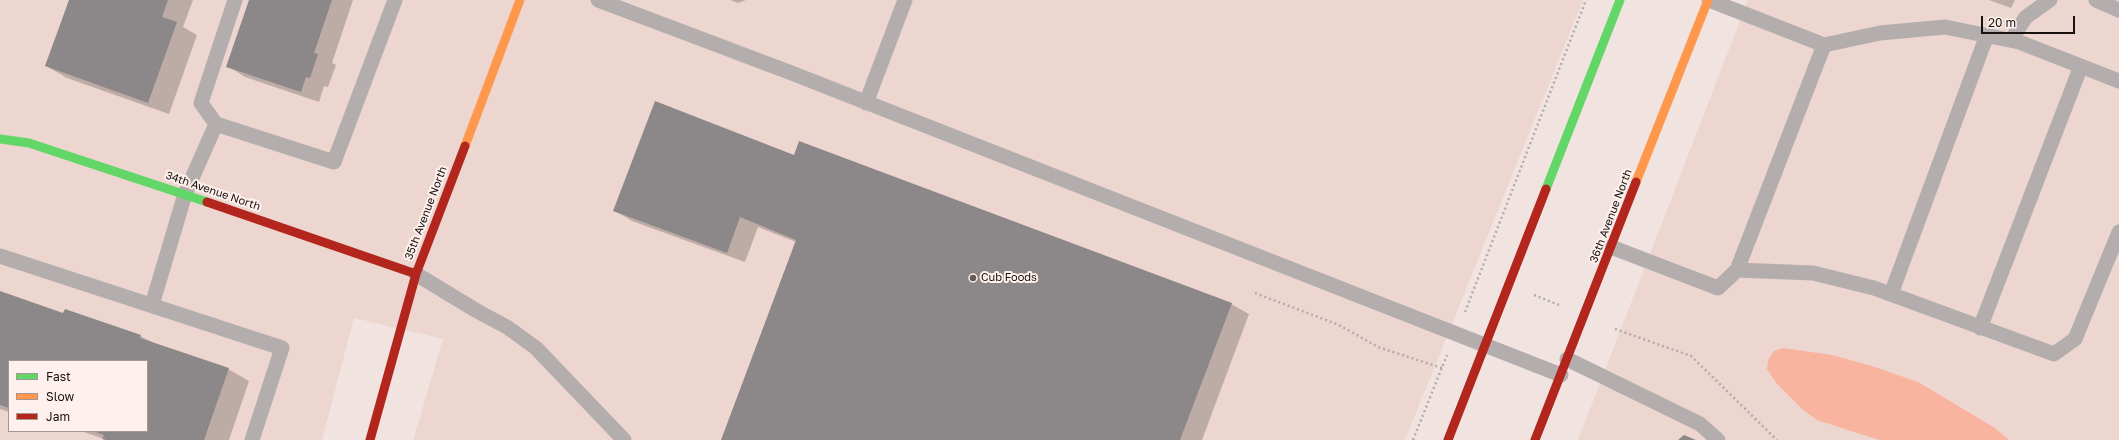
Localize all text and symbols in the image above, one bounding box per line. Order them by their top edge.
scale bar [1983,8,2077,34]
text: 20 m [1988,15,2016,30]
street label: 35th Avenue North [402,164,450,262]
street label: 36th Avenue North [1587,167,1635,265]
street label: 34th Avenue North [164,169,262,213]
place label: Cub Foods [981,271,1037,285]
marker: Cub Foods [968,273,978,283]
legend [8,360,148,432]
text: Fast [46,369,71,384]
text: Slow [46,389,74,404]
text: Jam [46,409,70,424]

